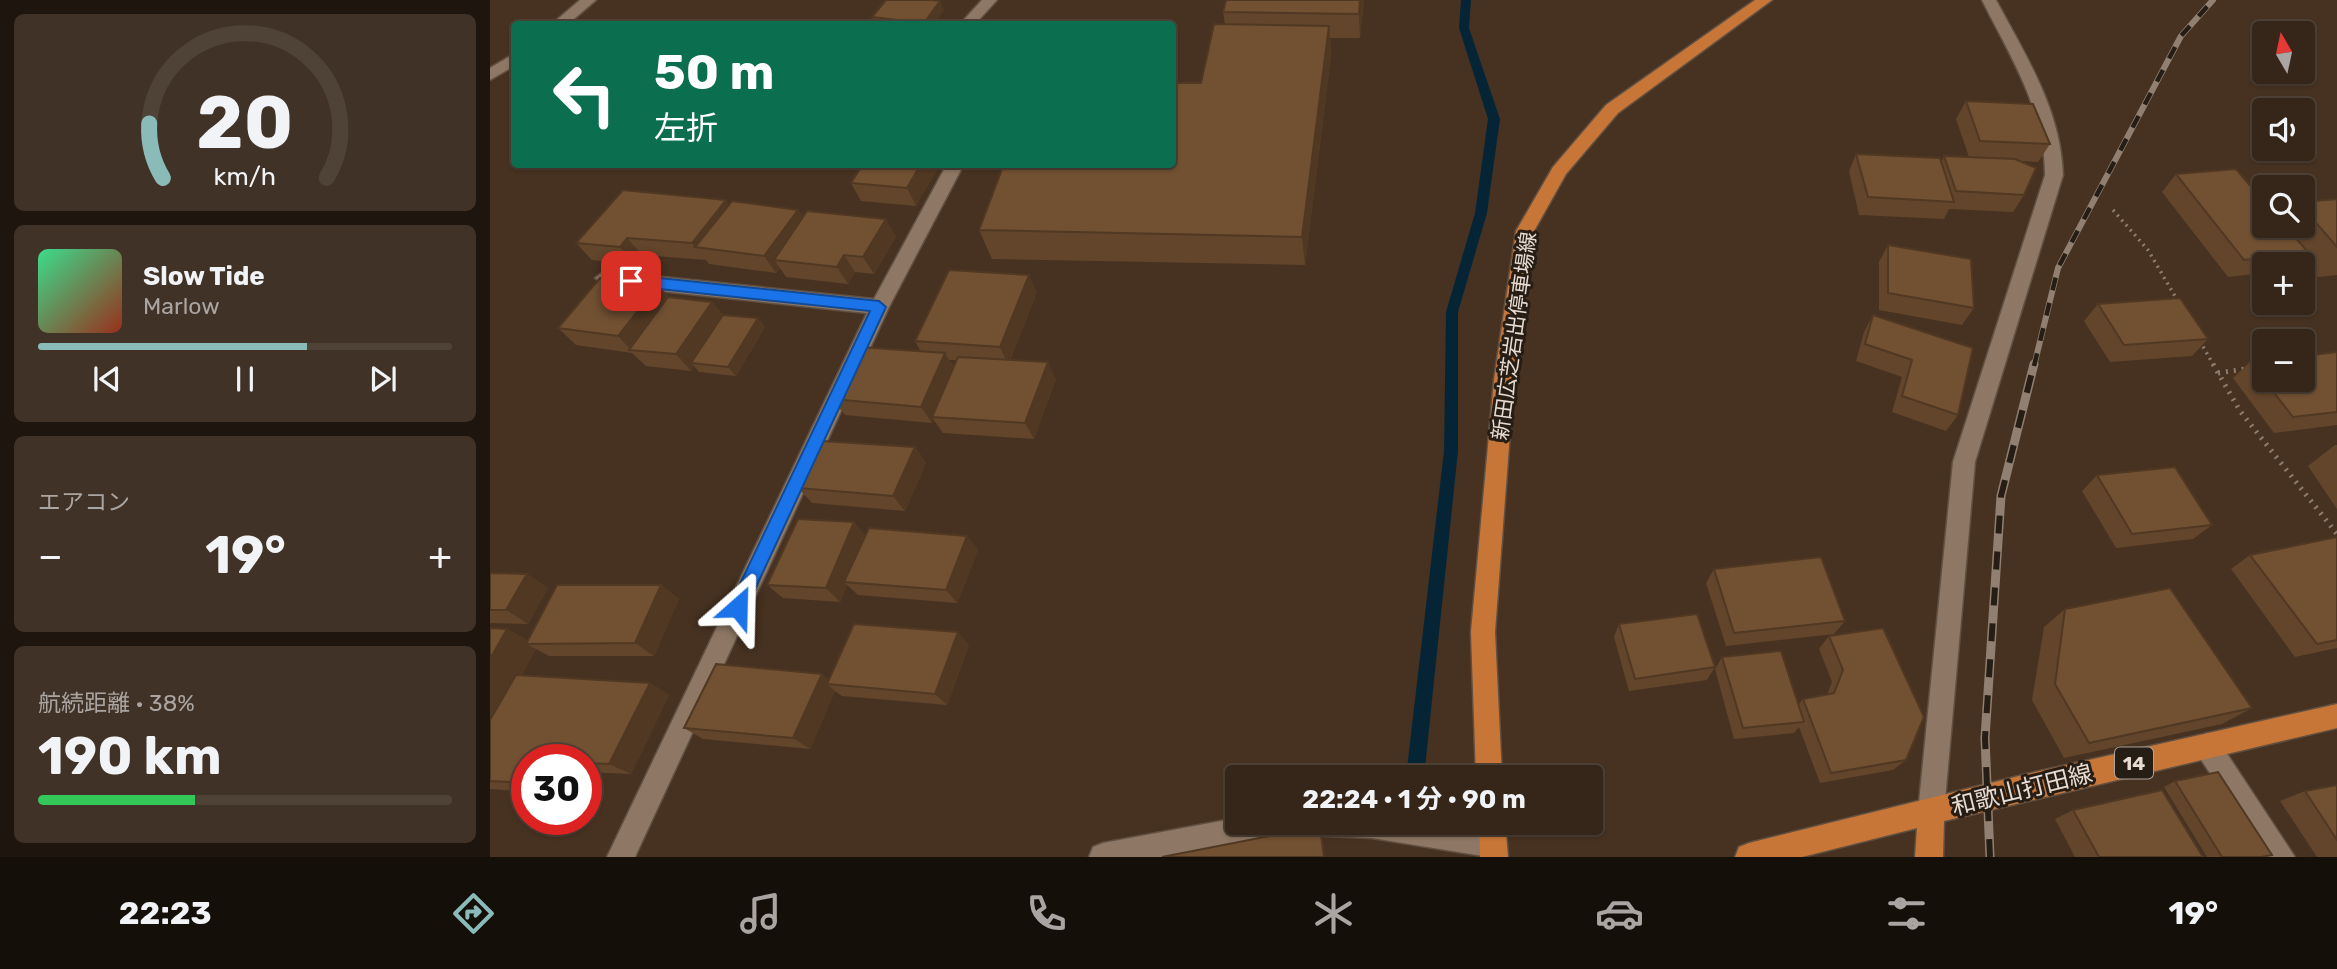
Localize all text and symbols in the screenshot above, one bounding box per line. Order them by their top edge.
north arrow [2252,21,2315,84]
map controls [2252,21,2315,392]
text: 50 m [654,43,774,101]
icon: left [539,49,630,140]
text: 20 [197,81,293,167]
button: sound [2252,98,2315,161]
text: 左折 [654,109,718,147]
text: km/h [214,162,276,191]
button: search [2252,175,2315,238]
street label: 新田広芝岩出停車場線 [1487,230,1541,442]
pin [601,251,661,311]
button: + [2252,252,2315,315]
text: Slow Tide [143,261,265,292]
icon: arrive [612,262,650,300]
text: Marlow [143,292,220,320]
button: − [2252,329,2315,392]
icon: previous [88,360,126,398]
icon: pause [226,360,264,398]
icon: next [364,360,402,398]
text: エアコン [38,488,130,516]
text: 19° [205,524,286,586]
text: − [38,533,63,579]
text: + [428,533,452,579]
position arrow [701,570,775,644]
text: 航続距離 · 38% [38,689,195,717]
text: 190 km [38,725,222,787]
speed limit sign: 30 [511,744,602,835]
road number: 14 [2115,748,2153,778]
street label: 和歌山打田線 [1949,759,2095,821]
text: 22:24 · 1 分 · 90 m [1302,784,1526,815]
icon: directions [449,889,498,938]
icon: music [736,889,785,938]
icon: phone [1022,889,1071,938]
icon: climate [1309,889,1358,938]
icon: car [1595,889,1644,938]
icon: filters [1882,889,1931,938]
text: 22:23 [119,894,212,932]
text: 19° [2169,894,2218,932]

